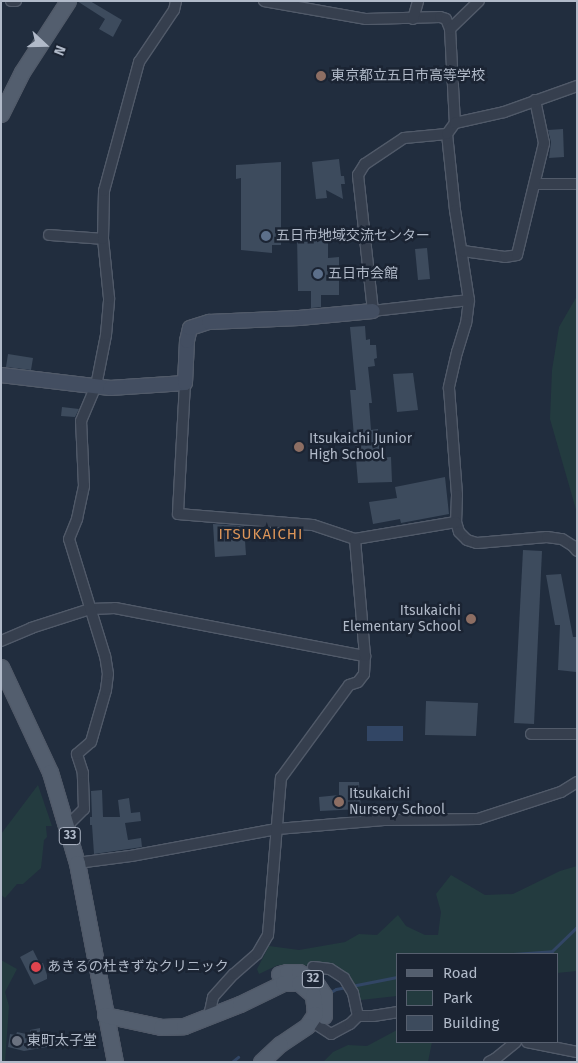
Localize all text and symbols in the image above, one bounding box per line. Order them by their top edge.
north arrow [20,20,70,70]
text: N [50,43,69,58]
place label: 東京都立五日市高等学校 [331,68,485,84]
marker: 東京都立五日市高等学校 [315,70,327,82]
place label: 五日市地域交流センター [276,228,430,244]
marker: 五日市地域交流センター [260,230,272,242]
place label: 五日市会館 [328,266,398,282]
marker: 五日市会館 [312,268,324,280]
place label: Itsukaichi Junior High School [309,431,412,464]
marker: Itsukaichi Junior High School [293,441,305,453]
district label: ITSUKAICHI [217,526,305,544]
place label: Itsukaichi Elementary School [343,603,461,636]
marker: Itsukaichi Elementary School [465,613,477,625]
place label: Itsukaichi Nursery School [349,786,445,819]
marker: Itsukaichi Nursery School [333,796,345,808]
road number: 33 [59,826,81,846]
legend [396,953,558,1043]
place label: あきるの杜きずなクリニック [47,959,229,975]
marker: あきるの杜きずなクリニック [29,960,43,974]
text: Road [443,964,478,982]
road number: 32 [302,970,324,989]
text: Park [443,989,473,1007]
text: Building [443,1014,499,1032]
place label: 東町太子堂 [27,1033,97,1049]
marker: 東町太子堂 [11,1035,23,1047]

